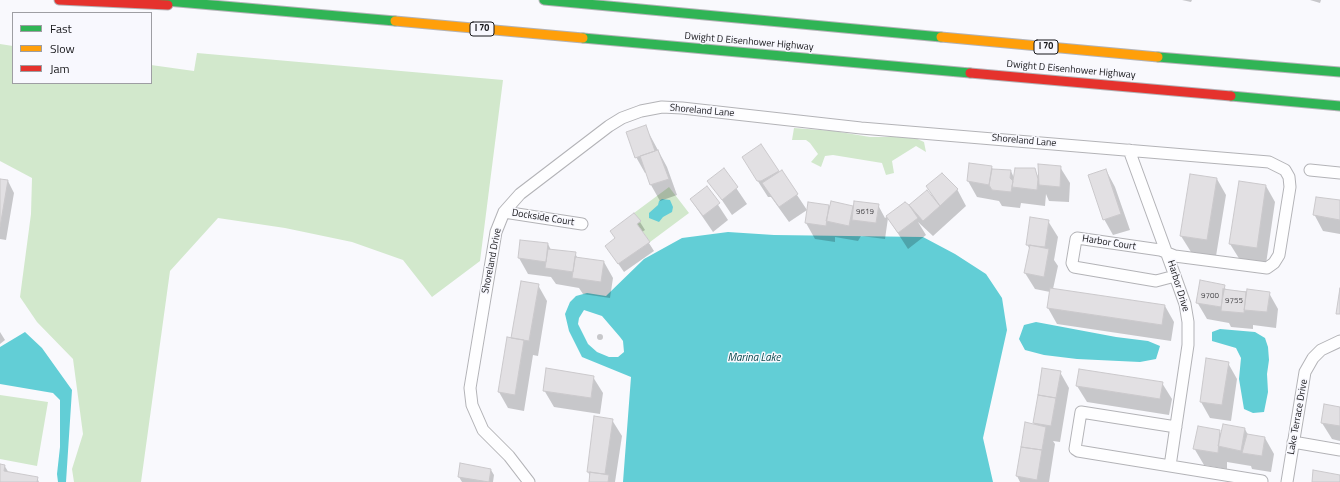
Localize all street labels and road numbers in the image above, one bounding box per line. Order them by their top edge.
road number: I 70 [470,22,494,36]
street label: Dwight D Eisenhower Highway [684,30,814,54]
road number: I 70 [1034,40,1058,54]
street label: Dwight D Eisenhower Highway [1006,58,1136,82]
street label: Shoreland Lane [669,102,735,120]
street label: Shoreland Lane [991,132,1057,150]
street label: Dockside Court [511,207,575,229]
street label: Shoreland Drive [480,227,504,295]
street label: Harbor Court [1081,233,1137,253]
street label: Harbor Drive [1164,259,1192,313]
street label: Lake Terrace Drive [1285,378,1311,456]

